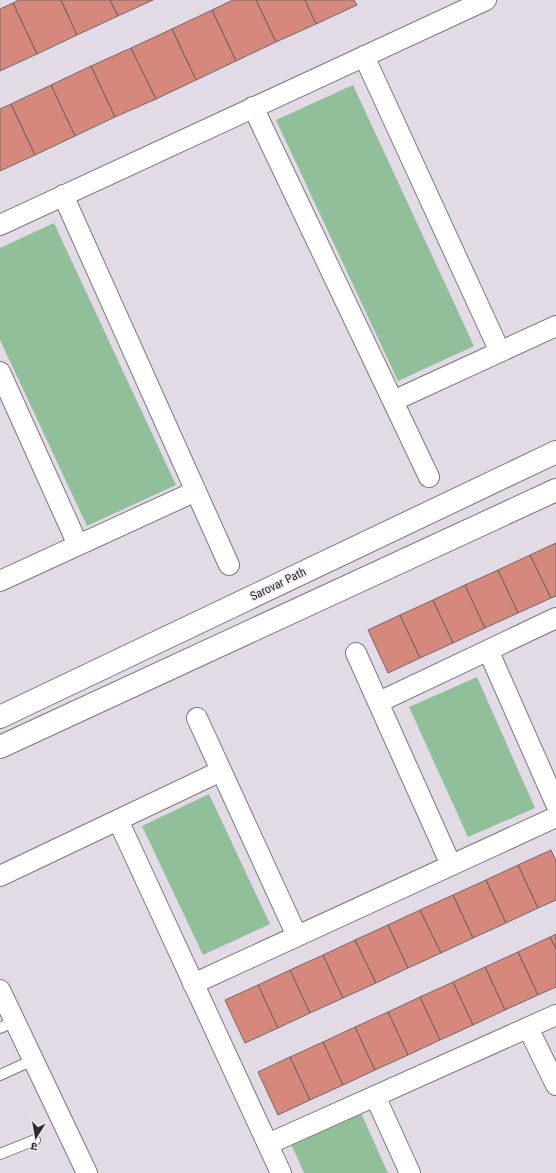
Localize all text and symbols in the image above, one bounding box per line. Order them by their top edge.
street label: Sarovar Path [248,564,308,604]
north arrow [16,1117,56,1157]
text: उ [29,1139,39,1153]

